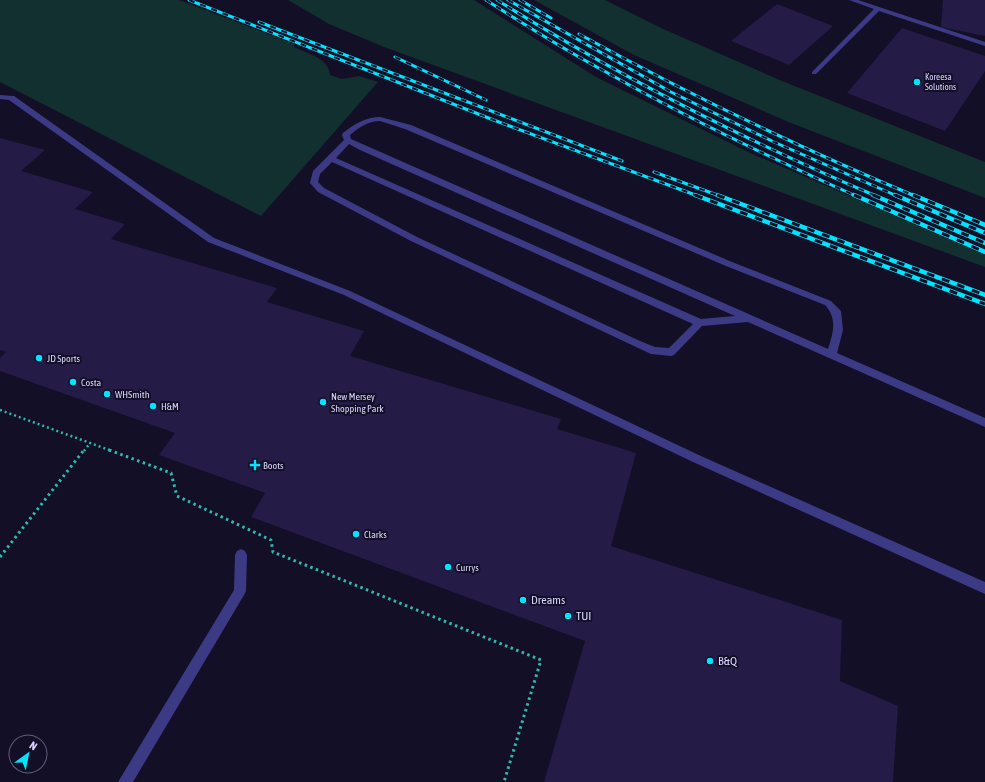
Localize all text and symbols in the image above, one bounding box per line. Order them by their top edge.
place label: Koreesa Solutions [925,72,956,92]
marker: Koreesa Solutions [912,77,922,87]
marker: JD Sports [34,353,44,363]
place label: JD Sports [47,353,81,364]
marker: Costa [68,377,78,387]
place label: Costa [81,377,102,388]
marker: WHSmith [102,389,112,399]
place label: WHSmith [115,389,150,400]
place label: New Mersey Shopping Park [331,391,384,414]
marker: New Mersey Shopping Park [318,397,328,407]
marker: H&M [148,401,158,411]
place label: H&M [161,401,179,412]
marker: Boots [250,460,260,470]
place label: Boots [263,460,284,471]
marker: Clarks [351,529,361,539]
place label: Clarks [364,529,387,540]
marker: Currys [443,562,453,572]
place label: Currys [456,562,479,573]
place label: Dreams [531,593,565,607]
marker: Dreams [518,595,528,605]
place label: TUI [576,609,591,623]
marker: TUI [563,611,573,621]
place label: B&Q [718,654,738,668]
marker: B&Q [705,656,715,666]
north arrow [8,734,48,774]
text: N [27,739,39,752]

